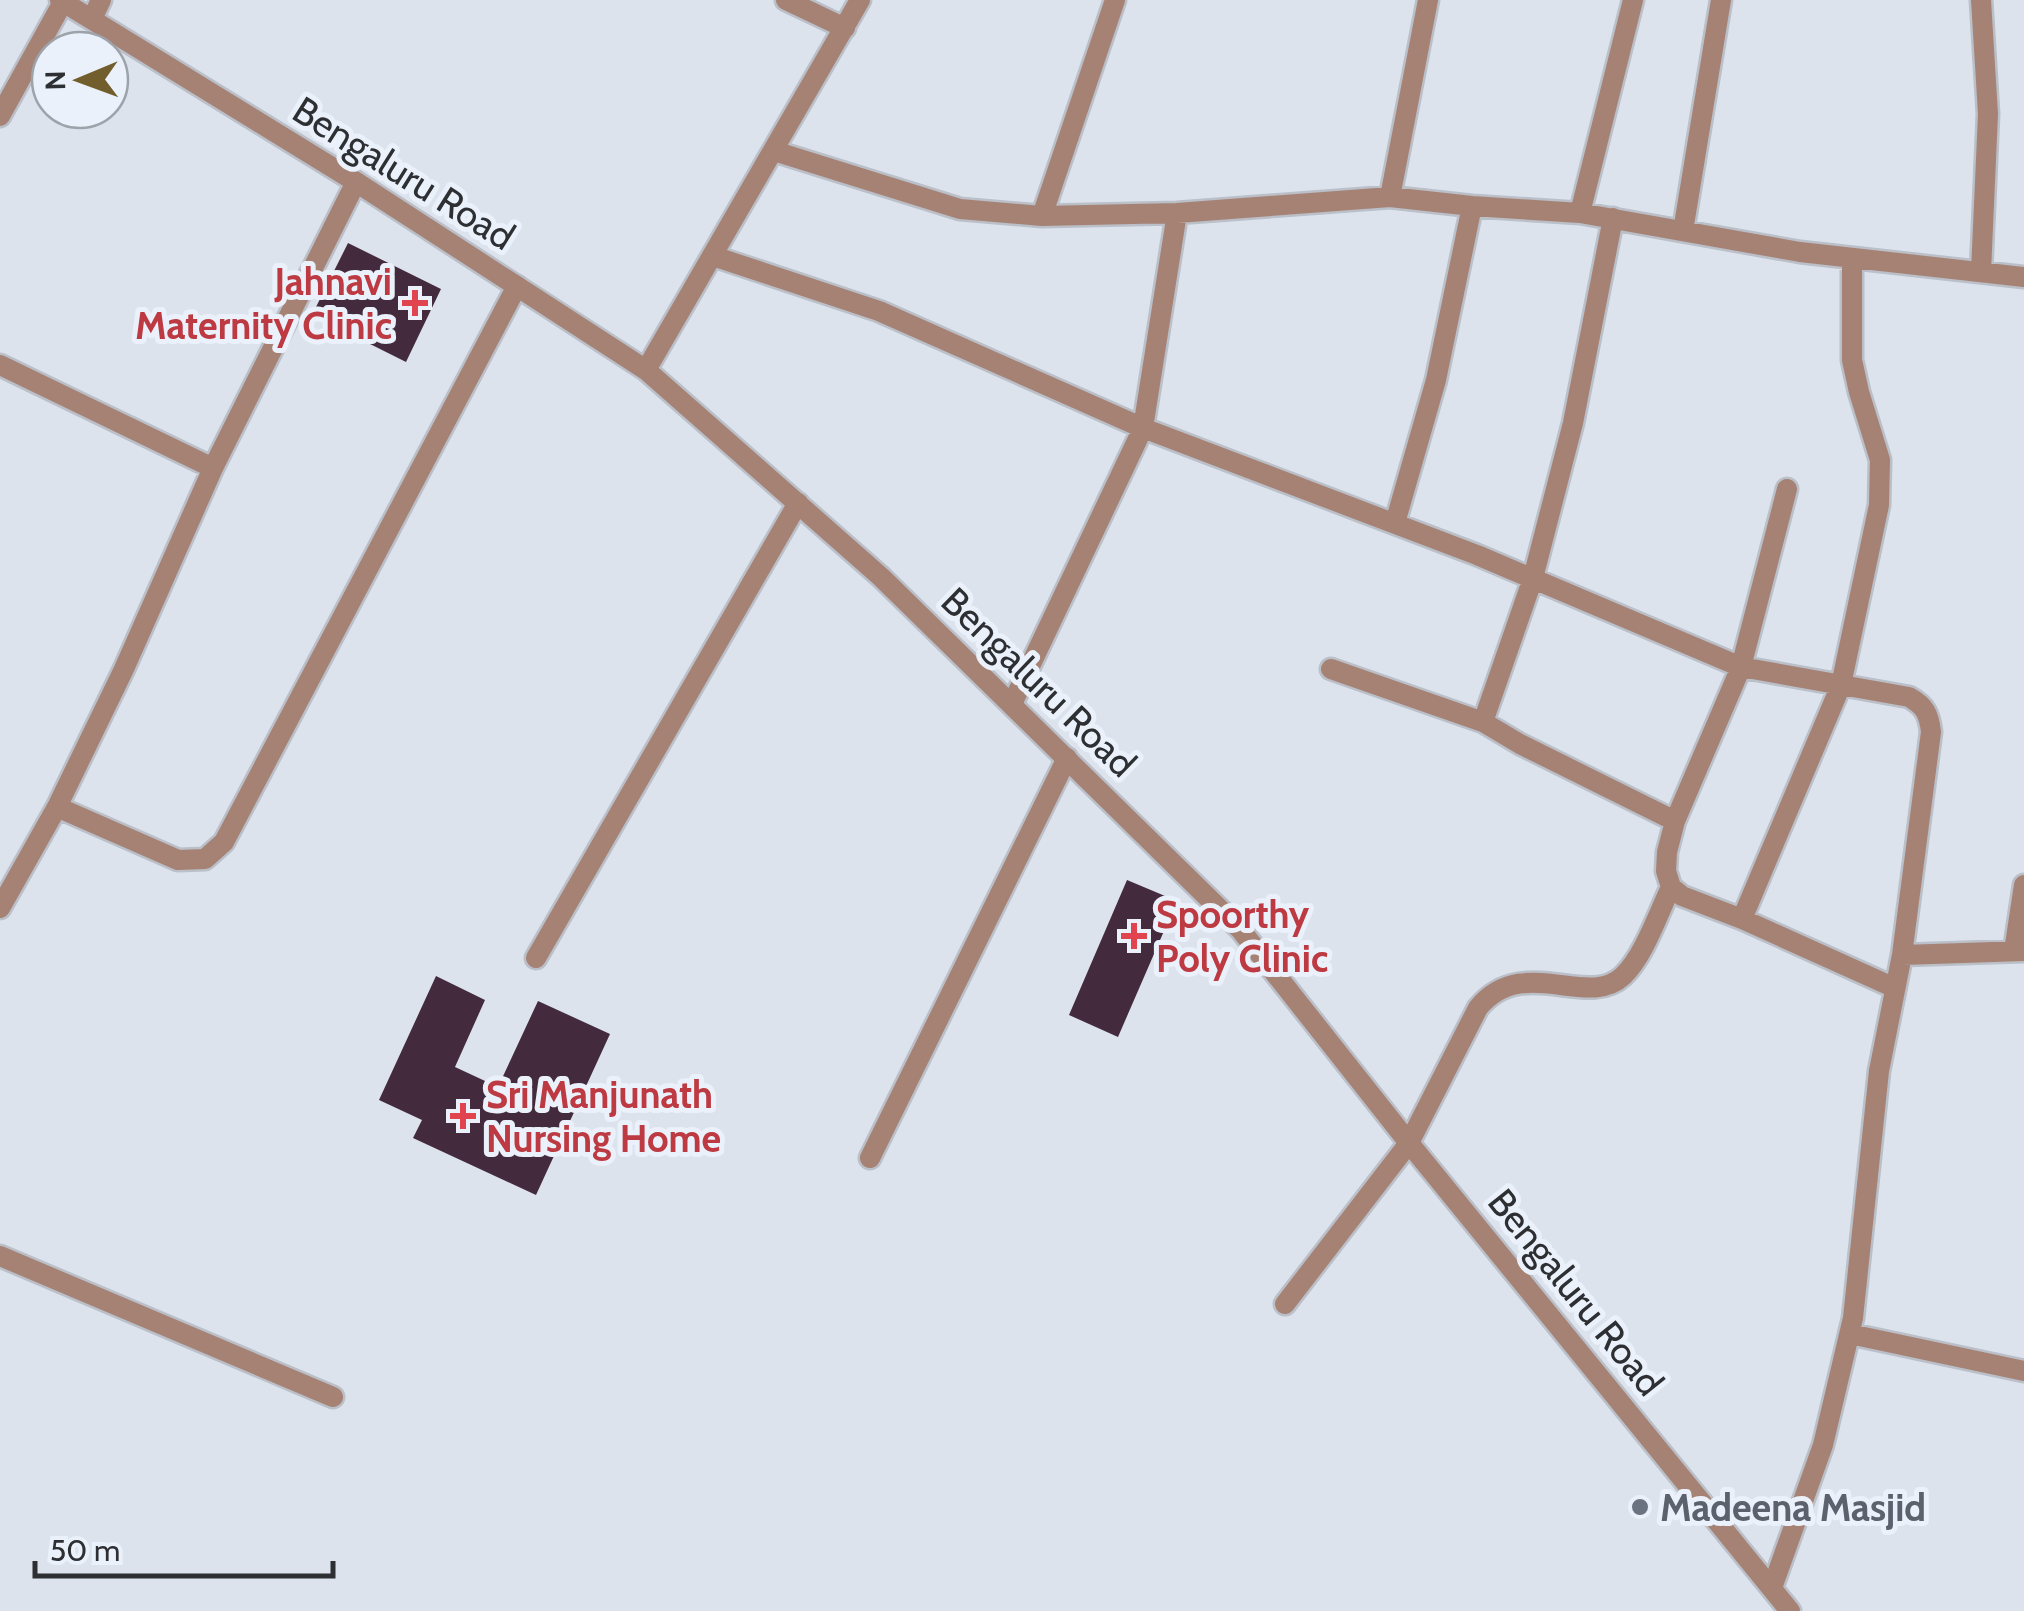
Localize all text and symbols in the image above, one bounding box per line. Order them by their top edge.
north arrow [30,30,130,130]
text: N [38,70,72,91]
street label: Bengaluru Road [285,86,523,260]
place label: Jahnavi Maternity Clinic [135,258,392,349]
marker: Jahnavi Maternity Clinic [402,290,428,316]
street label: Bengaluru Road [932,577,1146,787]
place label: Spoorthy Poly Clinic [1156,891,1328,982]
marker: Spoorthy Poly Clinic [1121,923,1147,949]
place label: Sri Manjunath Nursing Home [486,1071,721,1162]
marker: Sri Manjunath Nursing Home [450,1103,476,1129]
street label: Bengaluru Road [1478,1179,1674,1405]
place label: Madeena Masjid [1660,1484,1926,1531]
marker: Madeena Masjid [1629,1496,1651,1518]
scale bar [35,1516,332,1578]
text: 50 m [50,1532,120,1569]

